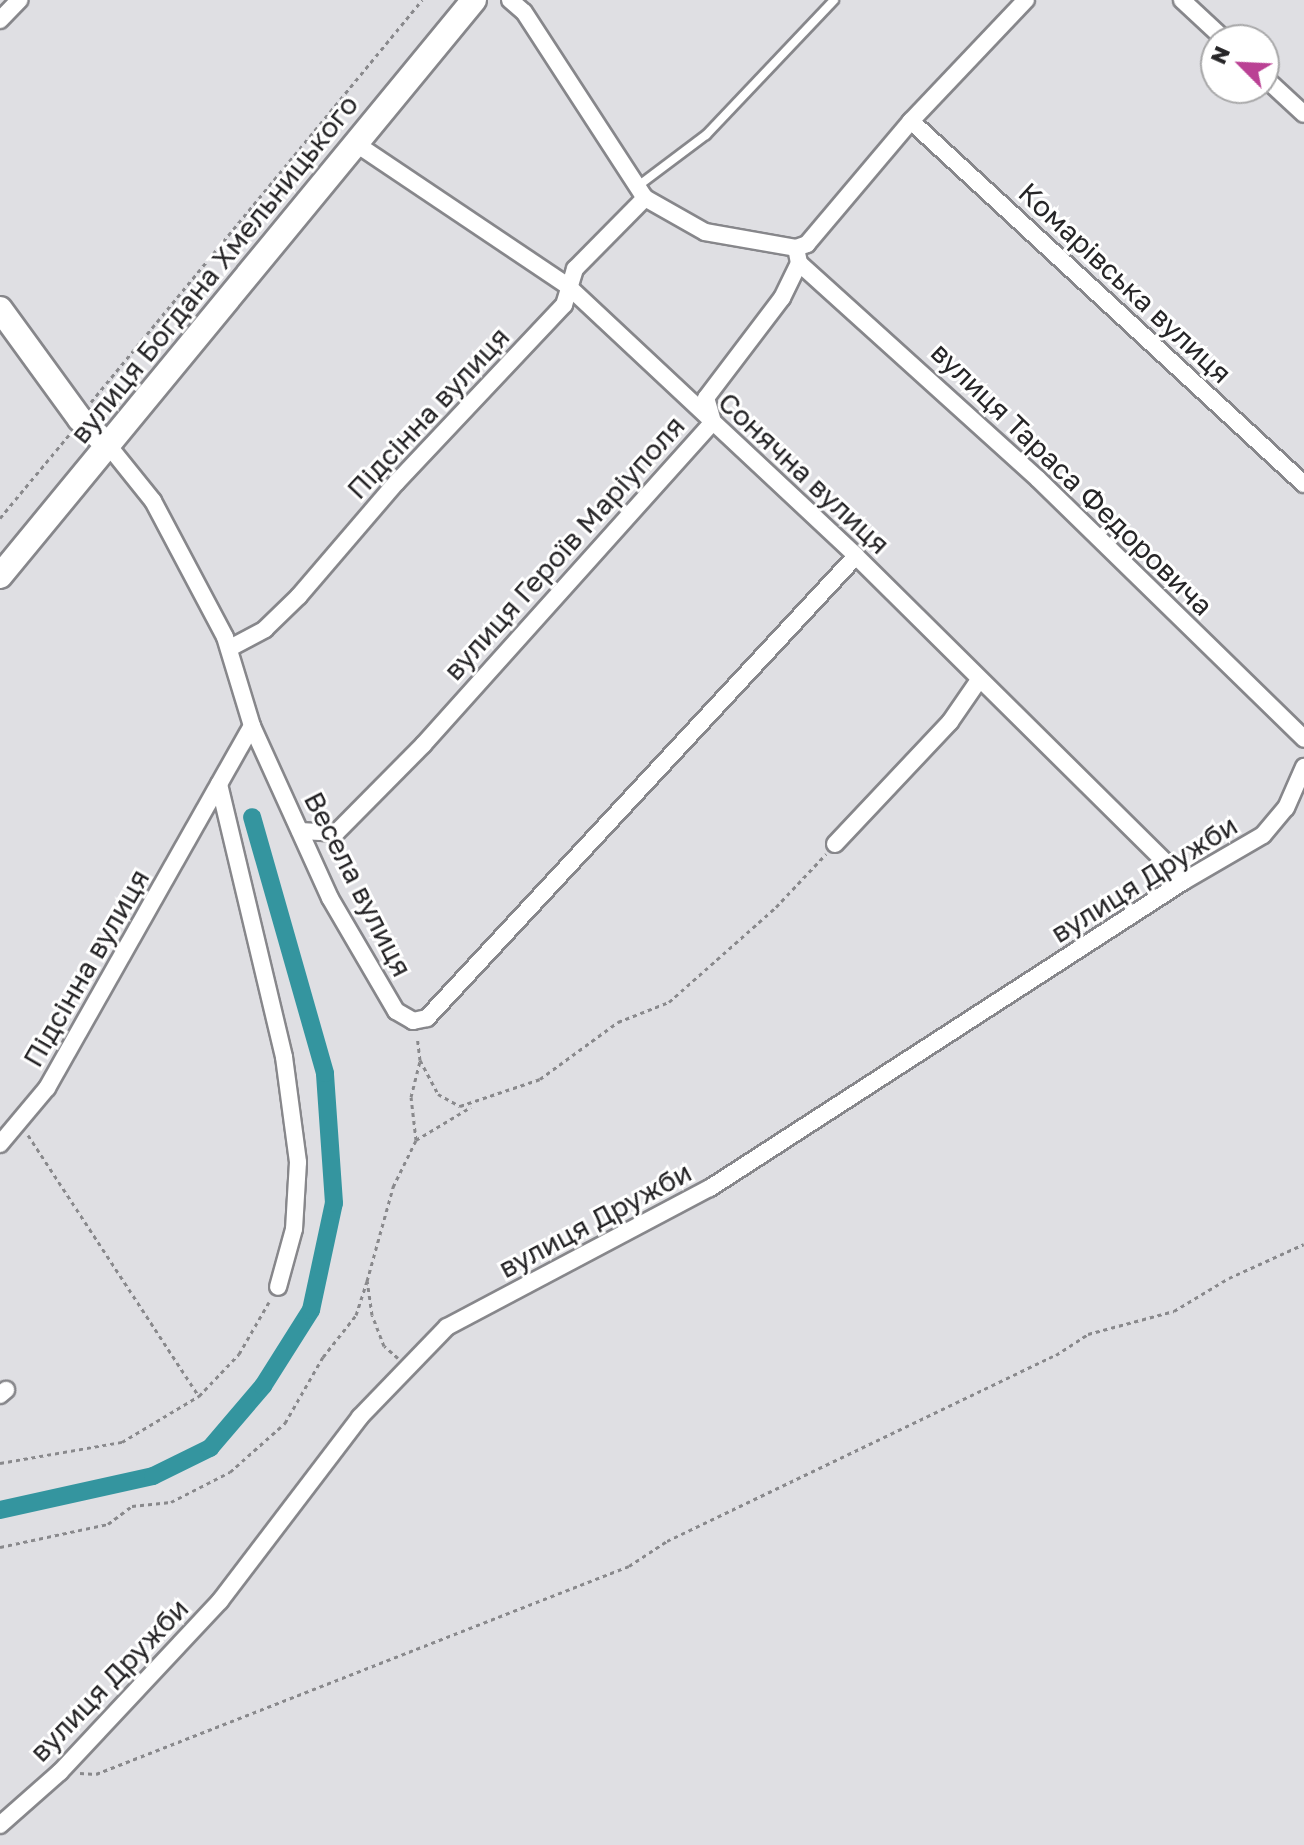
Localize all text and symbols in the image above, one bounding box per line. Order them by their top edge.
north arrow [1200,24,1280,104]
text: N [1204,42,1235,68]
street label: вулиця Богдана Хмельницького [63,88,365,450]
street label: Комарівська вулиця [1012,176,1238,390]
street label: Підсінна вулиця [340,320,516,506]
street label: вулиця Тараса Федоровича [924,336,1220,622]
street label: Сонячна вулиця [711,385,897,561]
street label: вулиця Героїв Маріуполя [437,409,691,687]
street label: Весела вулиця [297,786,419,982]
street label: вулиця Дружби [1045,808,1243,950]
street label: Підсінна вулиця [16,863,156,1073]
street label: вулиця Дружби [493,1155,697,1285]
street label: вулиця Дружби [23,1592,195,1768]

